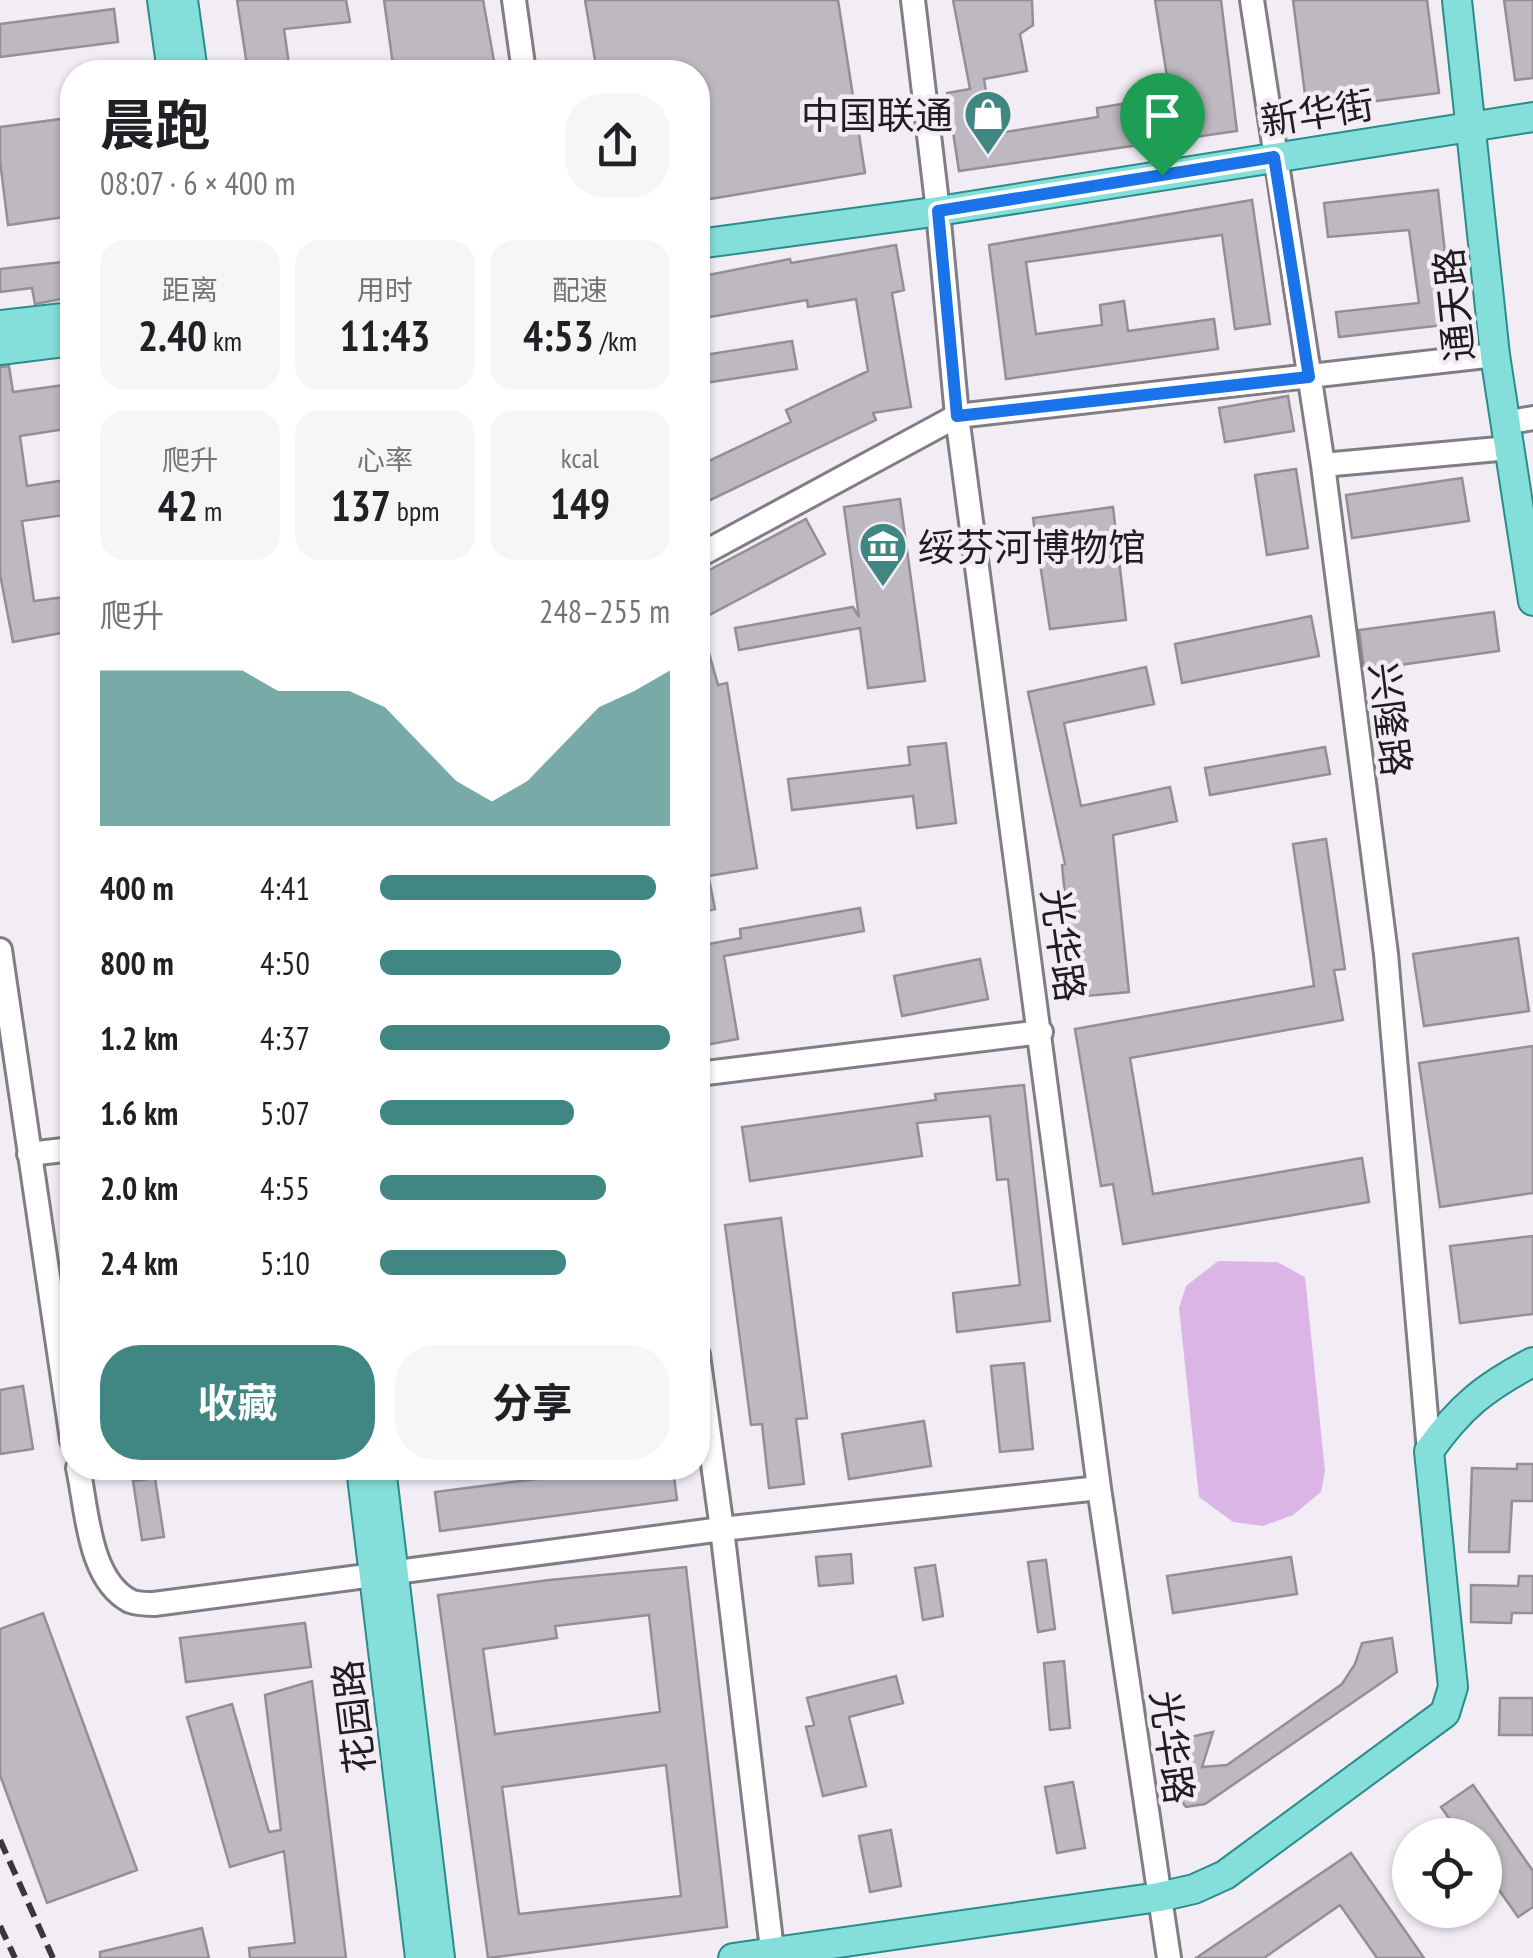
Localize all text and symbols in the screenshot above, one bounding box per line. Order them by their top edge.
pin [1120,73,1205,176]
street label: 新华街 [1257,79,1377,145]
shop icon: 中国联通 [962,88,1014,156]
icon: arrive [1135,88,1190,143]
text: 晨跑 [100,89,210,160]
place label: 中国联通 [801,90,953,139]
button: share [565,93,670,198]
text: 08:07 · 6 × 400 m [100,162,295,204]
street label: 通天路 [1423,246,1483,364]
text: 距离 [162,271,218,308]
text: 用时 [357,271,413,308]
text: 配速 [552,271,608,308]
text: 2.40 [138,308,207,363]
text: 11:43 [340,308,430,363]
text: 4:53 [523,308,594,363]
text: km [207,322,242,359]
text: /km [594,322,637,359]
text: kcal [561,439,599,476]
text: 爬升 [162,441,218,478]
text: 心率 [357,441,413,478]
text: 149 [550,476,610,531]
text: 42 [158,478,198,533]
text: 137 [331,478,391,533]
text: m [198,492,222,529]
text: bpm [391,492,439,529]
museum icon: 绥芬河博物馆 [857,520,909,588]
place label: 绥芬河博物馆 [918,522,1146,571]
text: 248–255 m [539,590,670,632]
text: 爬升 [100,594,164,636]
street label: 兴隆路 [1360,659,1422,779]
text: 400 m [100,867,174,909]
text: 4:41 [260,867,310,909]
street label: 光华路 [1032,885,1096,1005]
text: 800 m [100,942,174,984]
text: 4:50 [260,942,310,984]
text: 1.2 km [100,1017,178,1059]
text: 4:37 [260,1017,310,1059]
text: 1.6 km [100,1092,178,1134]
text: 5:07 [260,1092,310,1134]
text: 2.0 km [100,1167,178,1209]
text: 4:55 [260,1167,310,1209]
text: 2.4 km [100,1242,178,1284]
text: 5:10 [260,1242,310,1284]
button: 收藏 [100,1345,375,1460]
button: 分享 [395,1345,670,1460]
street label: 花园路 [322,1657,384,1777]
street label: 光华路 [1141,1687,1205,1807]
map controls [1392,1818,1502,1928]
button: locate [1392,1818,1502,1928]

